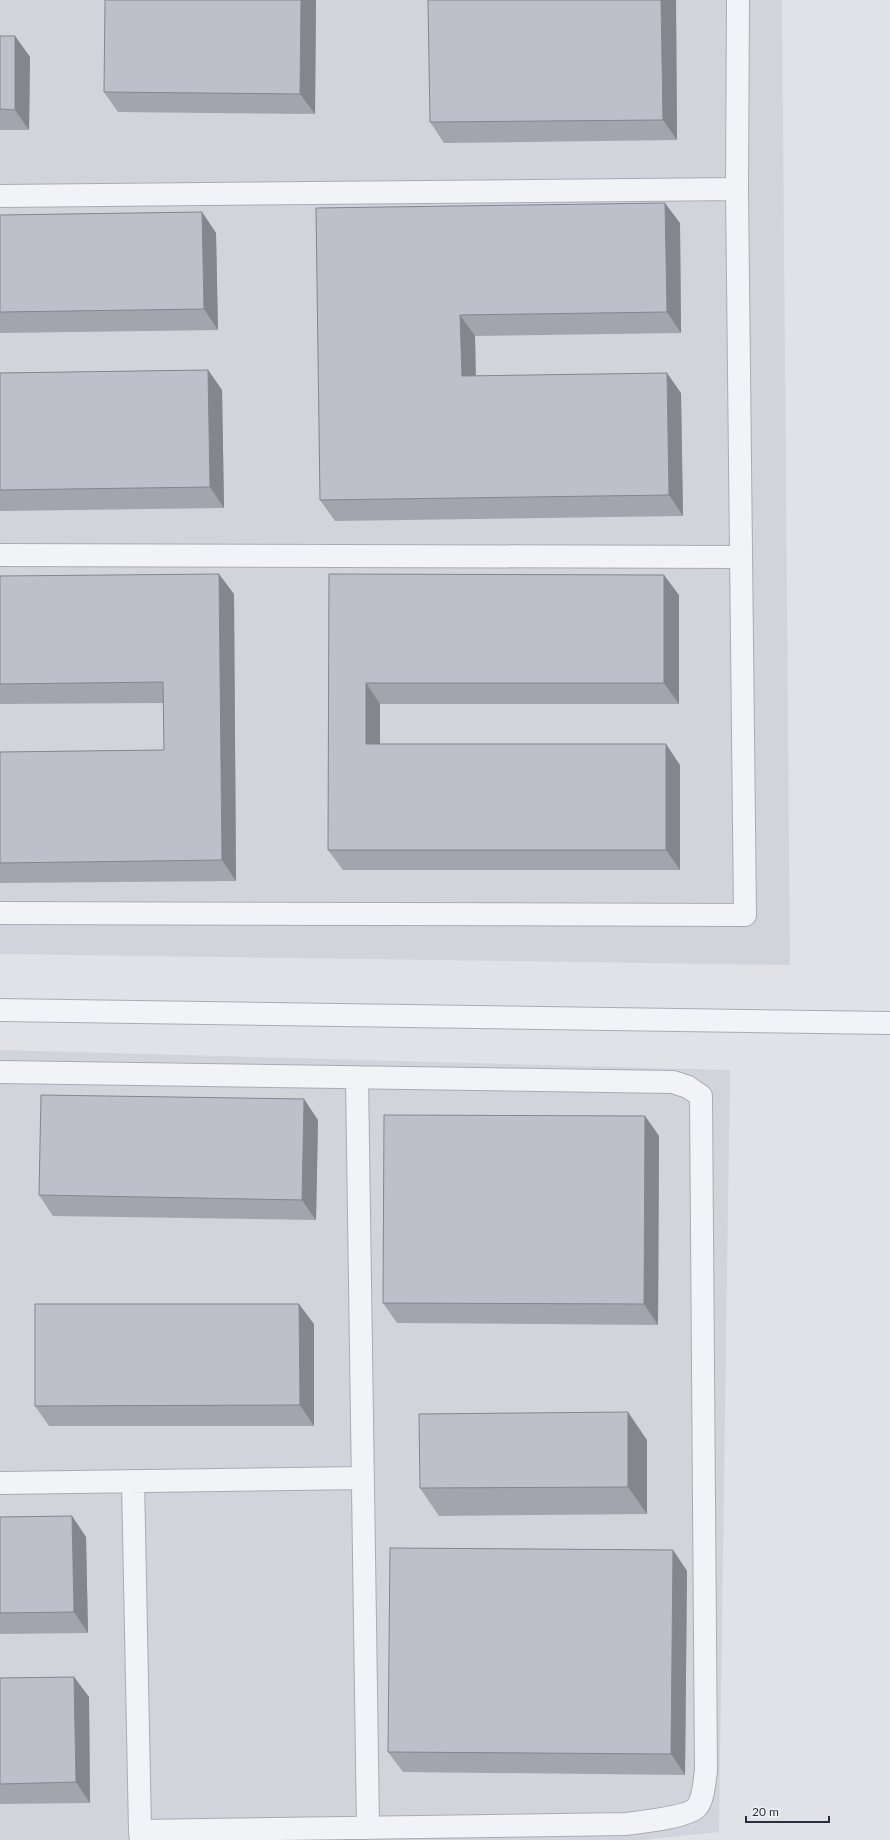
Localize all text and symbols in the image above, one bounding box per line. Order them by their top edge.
scale bar [746,1798,829,1824]
text: 20 m [752,1804,779,1819]

